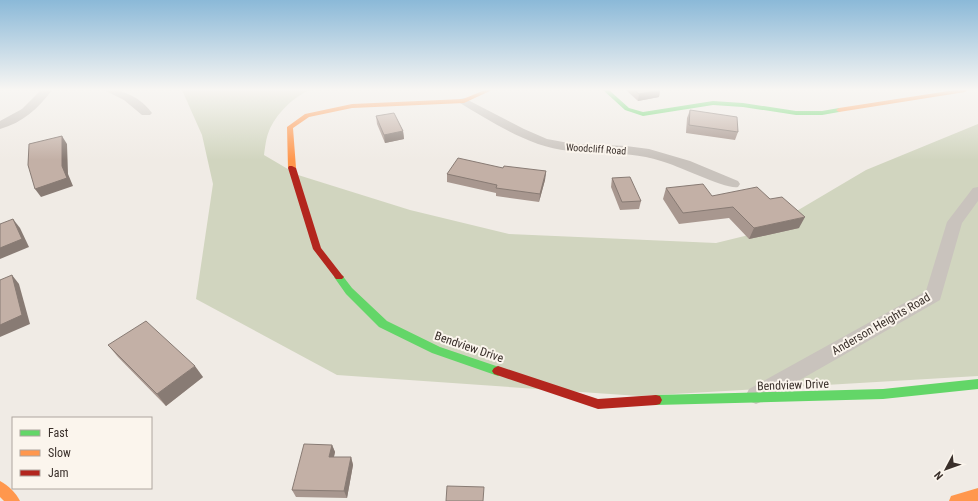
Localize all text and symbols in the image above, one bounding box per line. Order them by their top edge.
street label: Woodcliff Road [565,141,627,157]
street label: Anderson Heights Road [829,290,933,358]
street label: Bendview Drive [433,329,506,365]
street label: Bendview Drive [757,377,830,393]
legend [12,417,152,489]
text: Fast [48,426,69,440]
text: Slow [48,446,71,460]
north arrow [926,449,966,489]
text: Jam [48,466,69,480]
text: N [932,468,946,482]

